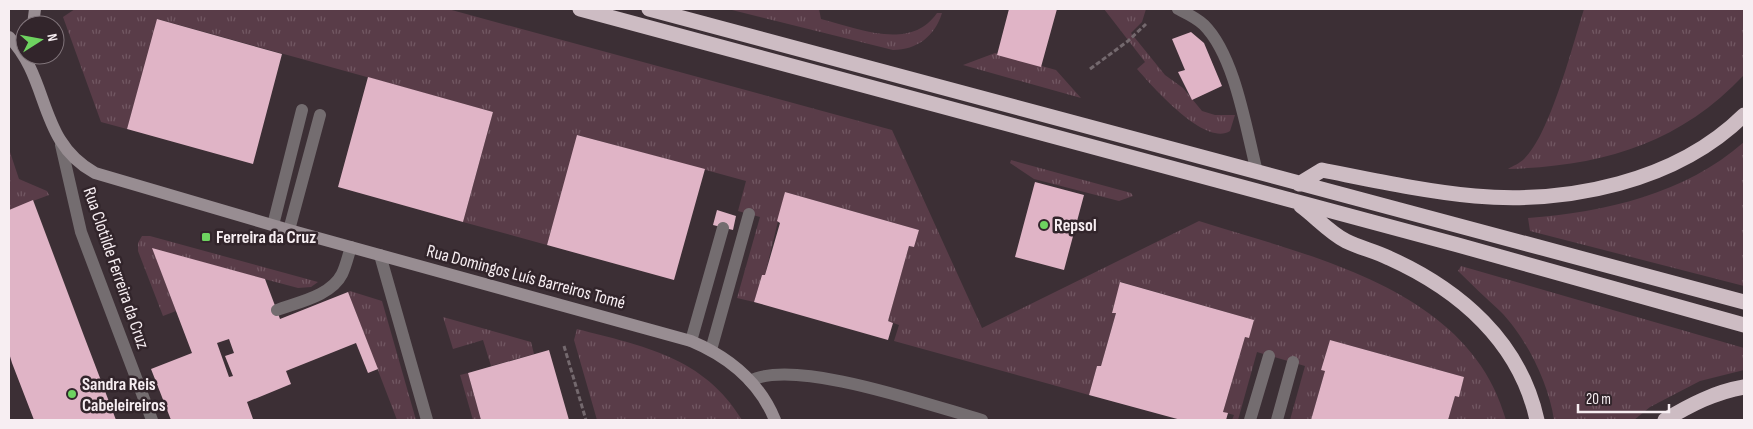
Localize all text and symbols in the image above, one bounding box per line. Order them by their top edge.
north arrow [15,15,65,65]
text: N [43,32,61,43]
street label: Rua Clotilde Ferreira da Cruz [79,185,154,352]
place label: Repsol [1054,215,1097,236]
marker: Repsol [1038,219,1050,231]
place label: Ferreira da Cruz [216,227,316,248]
marker: Ferreira da Cruz [200,231,212,243]
street label: Rua Domingos Luís Barreiros Tomé [424,240,628,314]
place label: Sandra Reis Cabeleireiros [82,374,166,416]
scale bar [1578,382,1669,414]
marker: Sandra Reis Cabeleireiros [66,388,78,400]
text: 20 m [1586,390,1611,409]

